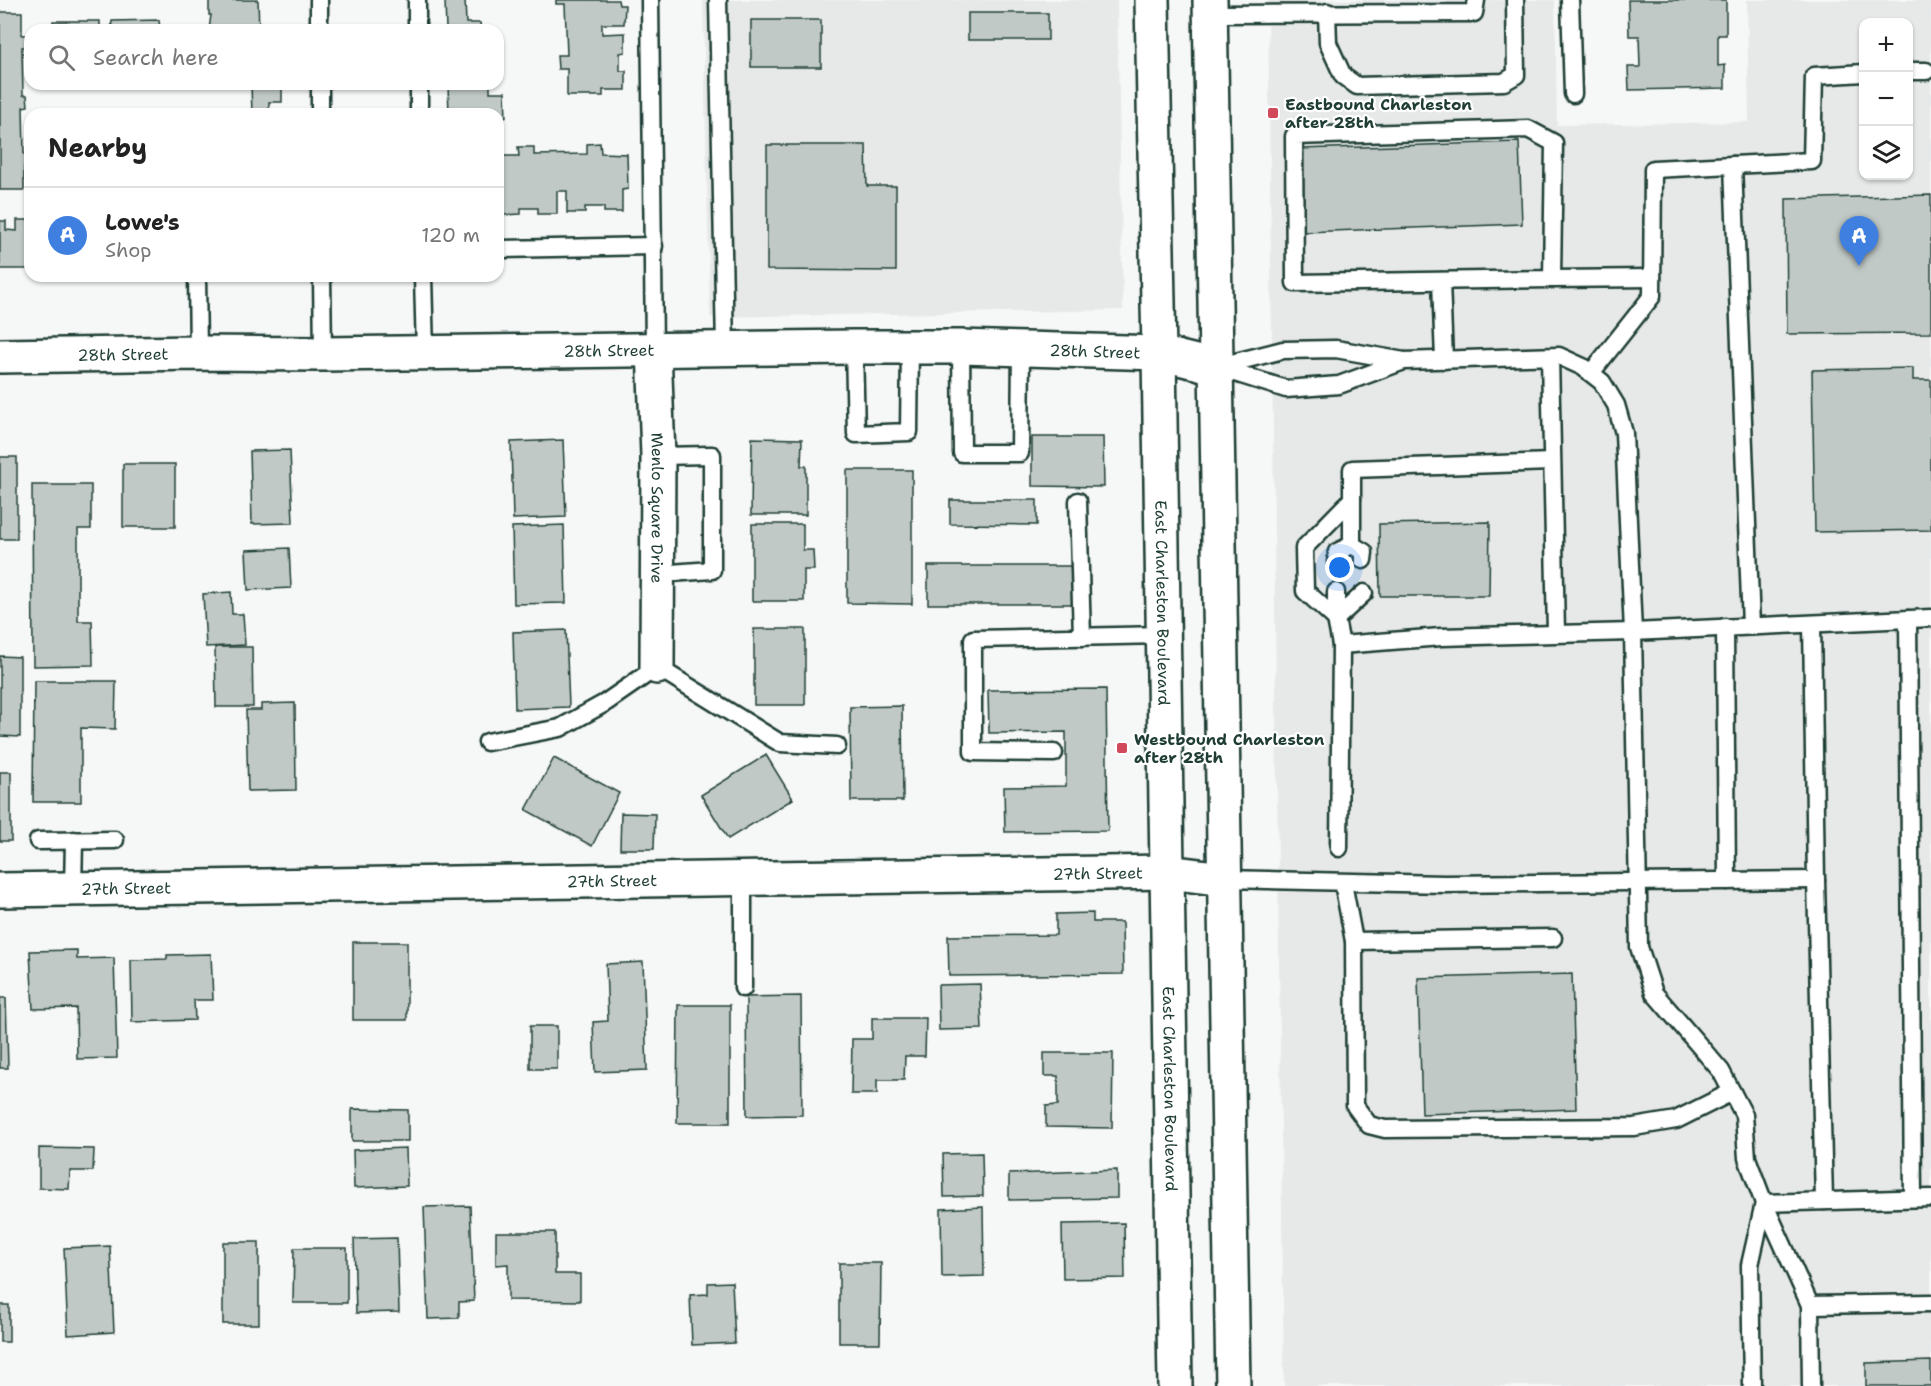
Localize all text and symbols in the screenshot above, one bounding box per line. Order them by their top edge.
map controls [1859,18,1913,180]
button: + [1859,18,1913,72]
search box [24,24,504,90]
icon: search [45,41,78,74]
text: Search here [93,43,219,72]
button: − [1859,72,1913,126]
place label: Eastbound Charleston after 28th [1285,94,1472,133]
marker: Eastbound Charleston after 28th [1266,106,1280,120]
button: layers [1859,126,1913,180]
text: Nearby [48,130,147,165]
text: Lowe's [105,208,180,237]
pin: A [1840,216,1878,266]
text: A [60,222,75,248]
text: 120 m [421,222,480,248]
text: Shop [105,237,152,263]
street label: 28th Street [563,340,655,362]
street label: 28th Street [1049,340,1141,363]
street label: 28th Street [77,343,169,366]
street label: Menlo Square Drive [646,432,668,583]
street label: East Charleston Boulevard [1150,500,1174,706]
your location [1325,553,1354,582]
place label: Westbound Charleston after 28th [1134,729,1325,768]
marker: Westbound Charleston after 28th [1115,741,1129,755]
street label: 27th Street [1053,862,1143,885]
street label: 27th Street [567,870,657,892]
street label: 27th Street [81,877,171,900]
street label: East Charleston Boulevard [1158,986,1182,1192]

